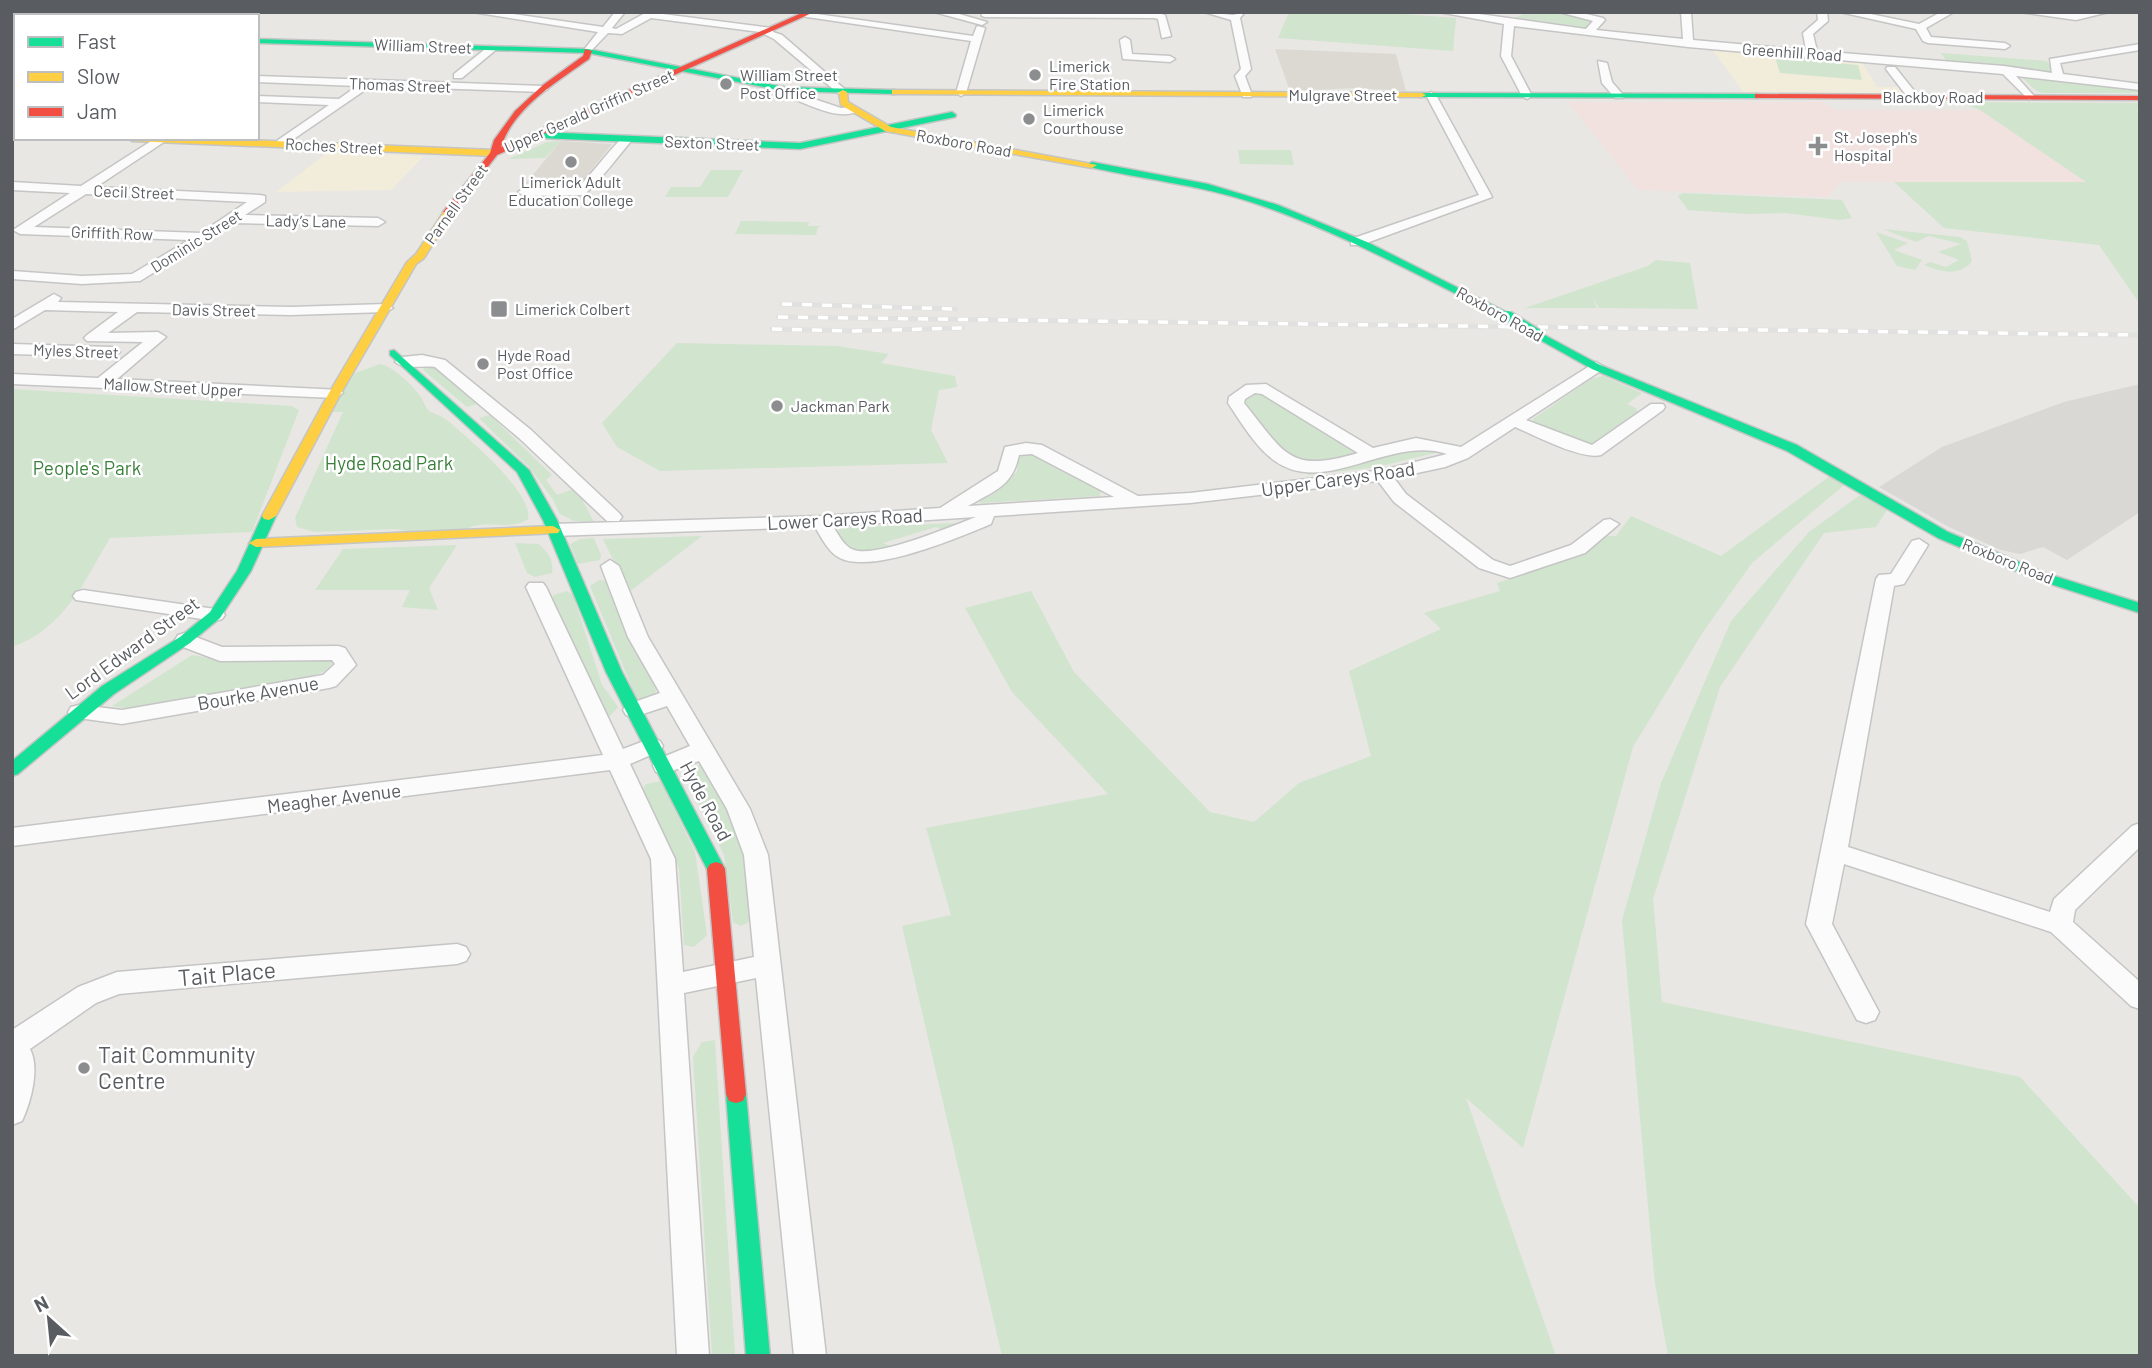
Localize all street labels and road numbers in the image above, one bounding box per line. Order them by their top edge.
street label: William Street [374,34,472,57]
street label: Greenhill Road [1742,39,1843,64]
street label: Upper Gerald Griffin Street [501,65,677,157]
street label: Thomas Street [349,73,451,96]
street label: Mulgrave Street [1289,85,1397,104]
street label: Blackboy Road [1882,87,1984,106]
street label: Roxboro Road [915,125,1013,160]
street label: Sexton Street [664,131,760,154]
street label: Roches Street [284,133,384,158]
street label: Parnell Street [420,160,491,248]
street label: Cecil Street [93,181,175,202]
street label: Dominic Street [147,205,245,276]
street label: Lady’s Lane [265,210,347,231]
street label: Griffith Row [71,222,154,243]
street label: Roxboro Road [1454,282,1547,345]
street label: Davis Street [172,299,256,320]
street label: Myles Street [33,340,119,361]
street label: Mallow Street Upper [103,373,243,400]
street label: Upper Careys Road [1260,456,1416,501]
street label: Lower Careys Road [767,503,923,534]
street label: Roxboro Road [1960,534,2056,587]
street label: Lord Edward Street [60,591,203,704]
street label: Bourke Avenue [195,671,320,714]
street label: Hyde Road [676,757,737,845]
street label: Meagher Avenue [266,778,402,817]
street label: Tait Place [177,955,277,991]

